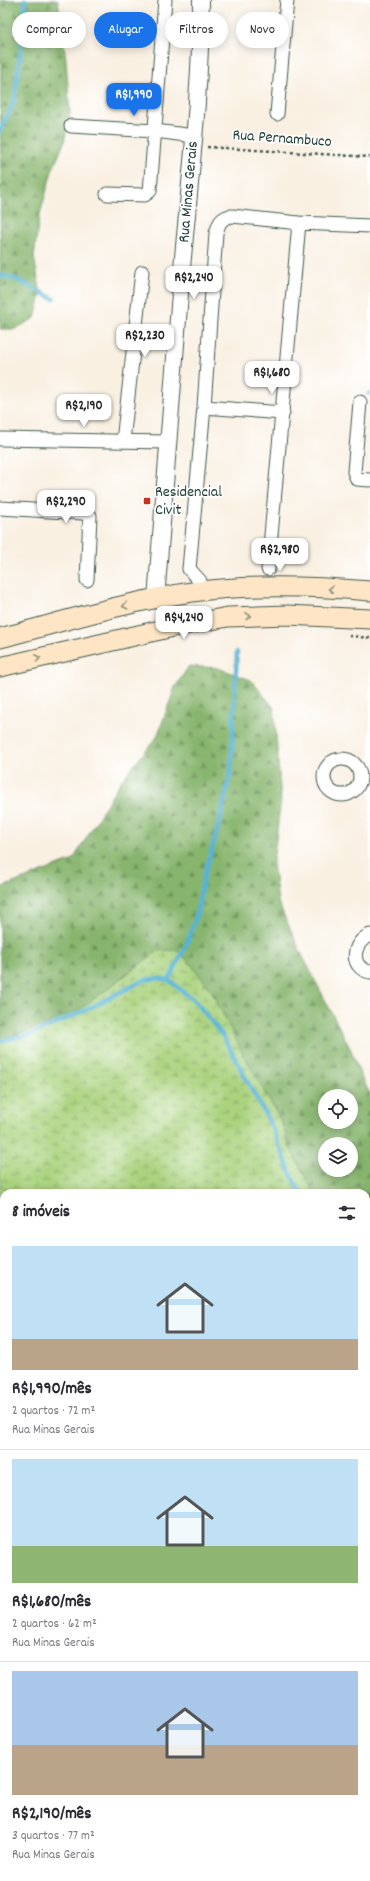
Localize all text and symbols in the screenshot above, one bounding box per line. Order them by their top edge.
chip: Comprar [12,12,86,48]
chip: Alugar [94,12,157,48]
chip: Filtros [165,12,228,48]
chip: Novo [236,12,289,48]
pin: R$1,990 [97,83,171,117]
text: R$1,990 [115,86,153,105]
street label: Rua Pernambuco [232,124,332,154]
street label: Rua Minas Gerais [173,140,205,244]
pin: R$2,240 [157,266,231,300]
text: R$2,240 [174,269,214,288]
pin: R$2,230 [108,324,182,358]
text: R$2,230 [125,327,165,346]
pin: R$1,680 [235,361,309,395]
text: R$1,680 [254,364,290,383]
pin: R$2,190 [47,394,121,428]
text: R$2,190 [66,397,102,416]
place label: Residencial Civit [155,481,222,522]
pin: R$2,290 [29,490,103,524]
text: R$2,290 [46,493,86,512]
marker: Residencial Civit [142,496,152,506]
pin: R$2,980 [243,538,317,572]
text: R$2,980 [260,541,300,560]
one-way arrow [328,585,334,593]
one-way arrow [121,602,128,610]
pin: R$4,240 [147,606,221,640]
text: R$4,240 [165,609,203,628]
one-way arrow [245,612,251,620]
one-way arrow [35,654,41,662]
map controls [318,1089,358,1177]
button: locate [318,1089,358,1129]
button: layers [318,1137,358,1177]
text: 8 imóveis [12,1201,70,1225]
icon: filters [336,1202,358,1224]
icon: home [149,1272,221,1344]
text: R$1,990/mês [12,1378,92,1402]
text: 2 quartos · 72 m² [12,1402,95,1421]
text: Rua Minas Gerais [12,1421,95,1440]
icon: home [149,1485,221,1557]
text: R$1,680/mês [12,1591,91,1615]
text: 2 quartos · 62 m² [12,1615,97,1634]
text: Rua Minas Gerais [12,1634,95,1653]
icon: home [149,1697,221,1769]
text: R$2,190/mês [12,1803,91,1827]
text: 3 quartos · 77 m² [12,1827,95,1846]
text: Rua Minas Gerais [12,1846,95,1865]

